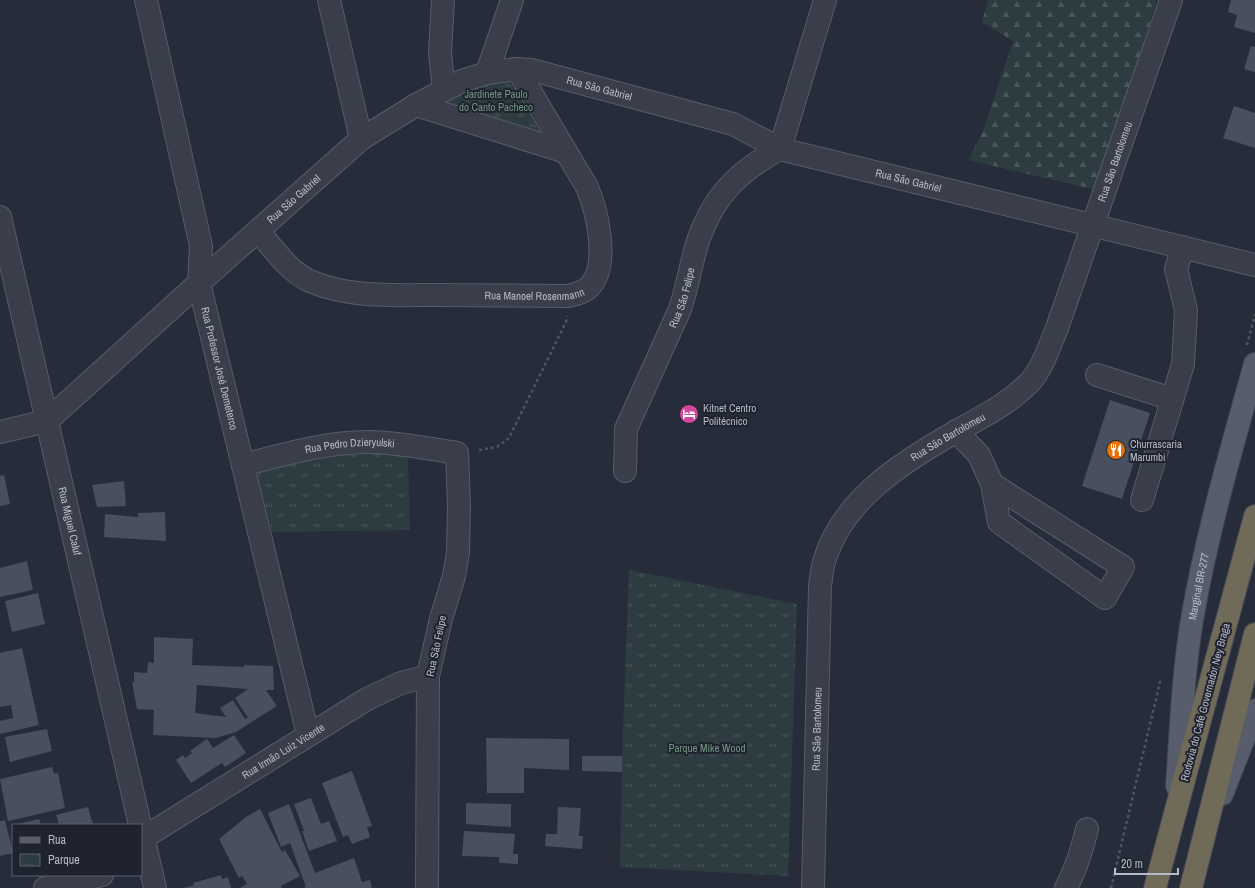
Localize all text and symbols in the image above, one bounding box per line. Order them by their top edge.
street label: Rua São Gabriel [565,73,634,104]
park label: Jardinete Paulo do Canto Pacheco [459,87,533,114]
street label: Rua São Bartolomeu [1094,120,1135,204]
street label: Rua São Gabriel [874,166,943,195]
street label: Rua São Gabriel [264,171,323,227]
street label: Rua São Felipe [665,266,698,330]
street label: Rua Manoel Rosenmann [484,285,586,303]
street label: Rua Professor José Demeterco [198,305,241,431]
place label: Kitnet Centro Politécnico [703,401,756,428]
hotel icon: Kitnet Centro Politécnico [678,403,700,425]
street label: Rua São Bartolomeu [908,410,988,464]
street label: Rua Pedro Dzieryulski [303,435,395,456]
place label: Churrascaria Marumbi [1130,437,1182,464]
restaurant icon: Churrascaria Marumbi [1105,439,1127,461]
street label: Rua Miguel Caluf [55,485,85,557]
street label: Marginal BR-277 [1185,551,1212,621]
street label: Rua São Felipe [423,614,449,678]
street label: Rodovia do Café Governador Ney Braga [1177,621,1233,783]
street label: Rua São Bartolomeu [809,687,825,771]
street label: Rua Irmão Luiz Vicente [239,720,327,782]
park label: Parque Mike Wood [668,741,746,755]
legend [12,824,142,876]
text: Rua [48,832,67,848]
scale bar [1115,850,1178,876]
text: Parque [48,852,80,868]
text: 20 m [1121,856,1143,872]

